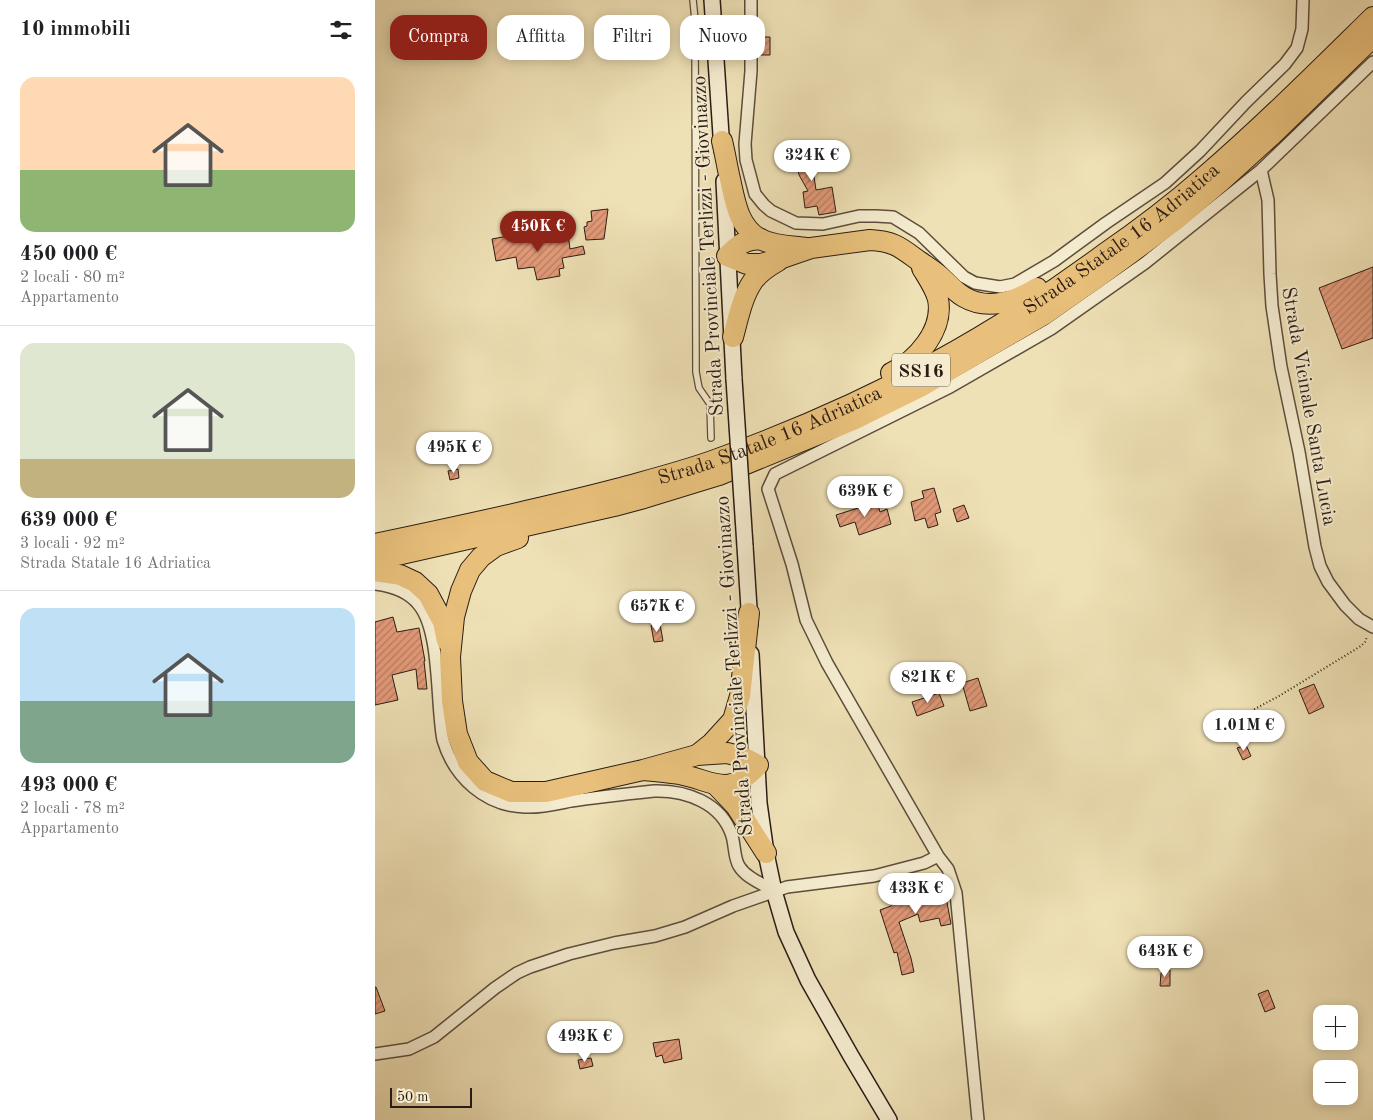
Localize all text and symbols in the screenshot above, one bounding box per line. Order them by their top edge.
chip: Compra [390,15,487,60]
chip: Affitta [497,15,584,60]
chip: Filtri [594,15,670,60]
chip: Nuovo [680,15,765,60]
icon: filters [327,16,355,44]
text: 10 immobili [20,19,131,40]
street label: Strada Provinciale Terlizzi - Giovinazzo [690,75,728,417]
icon: home [143,110,233,200]
pin: 324K € [771,140,853,182]
text: 324K € [785,148,839,164]
street label: Strada Statale 16 Adriatica [1020,160,1224,319]
pin: 450K € [497,210,579,253]
text: 450K € [511,219,565,235]
text: 450 000 € [20,244,117,265]
text: 2 locali · 80 m² [20,270,125,286]
street label: Strada Vicinale Santa Lucia [1277,285,1339,527]
text: Appartamento [20,290,119,306]
road number: SS16 [892,354,950,386]
icon: home [143,375,233,465]
street label: Strada Statale 16 Adriatica [656,383,885,489]
pin: 495K € [413,432,495,474]
text: 495K € [427,440,481,456]
pin: 639K € [824,476,906,518]
text: 639K € [838,484,892,500]
street label: Strada Provinciale Terlizzi - Giovinazzo [713,495,757,837]
text: 639 000 € [20,510,117,531]
text: 3 locali · 92 m² [20,536,125,552]
text: Strada Statale 16 Adriatica [20,556,211,572]
pin: 657K € [616,590,698,633]
text: 657K € [630,599,684,615]
icon: home [143,640,233,730]
pin: 821K € [887,662,969,704]
text: 821K € [901,670,955,686]
pin: 1.01M € [1198,710,1290,752]
text: 1.01M € [1214,718,1274,734]
text: 493 000 € [20,775,117,796]
text: 2 locali · 78 m² [20,801,125,817]
text: Appartamento [20,821,119,837]
pin: 433K € [875,872,957,915]
text: 433K € [889,881,943,897]
pin: 643K € [1124,936,1206,978]
text: 643K € [1138,944,1192,960]
map controls [1313,1005,1358,1105]
button: + [1313,1005,1358,1050]
pin: 493K € [544,1020,626,1063]
text: 493K € [558,1029,612,1045]
button: − [1313,1060,1358,1105]
scale bar [390,1085,473,1108]
text: 50 m [397,1090,428,1104]

